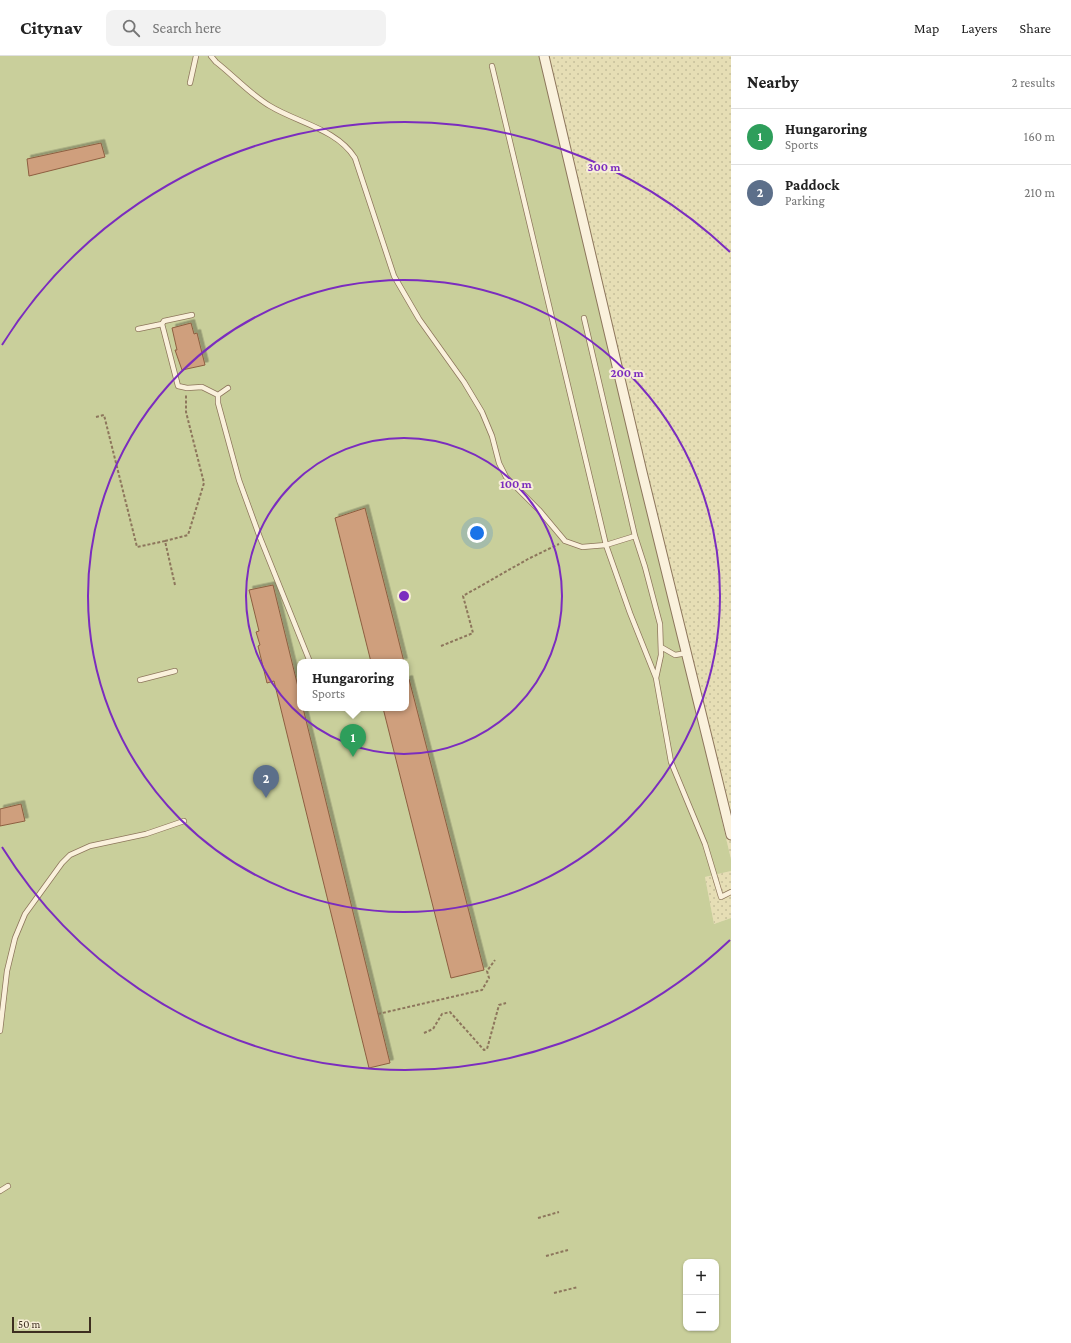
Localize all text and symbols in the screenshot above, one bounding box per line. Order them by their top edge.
search box [106,10,386,46]
text: Citynav [20,17,82,38]
icon: search [120,17,142,39]
text: Search here [152,20,221,36]
text: Map [914,20,939,36]
text: Layers [961,20,998,36]
text: Share [1020,20,1051,36]
text: Nearby [747,73,799,92]
text: 2 results [1012,75,1055,90]
text: Hungaroring [785,121,867,137]
text: 1 [758,129,762,144]
text: 160 m [1024,129,1055,144]
text: Sports [785,137,818,152]
text: 300 m [588,160,621,174]
text: Paddock [785,177,839,193]
text: 2 [757,185,763,200]
text: 210 m [1024,185,1055,200]
text: Parking [785,193,825,208]
text: 200 m [610,366,644,380]
text: 100 m [500,477,533,491]
your location [467,523,487,543]
centre of rings [397,589,411,603]
popup [297,659,409,711]
text: Hungaroring [312,670,394,686]
text: Sports [312,686,345,701]
pin: 1 [340,724,366,757]
pin: 2 [253,765,279,798]
map controls [683,1259,719,1331]
button: + [683,1259,719,1295]
button: − [683,1295,719,1331]
scale bar [12,1315,91,1334]
text: 50 m [18,1318,40,1330]

